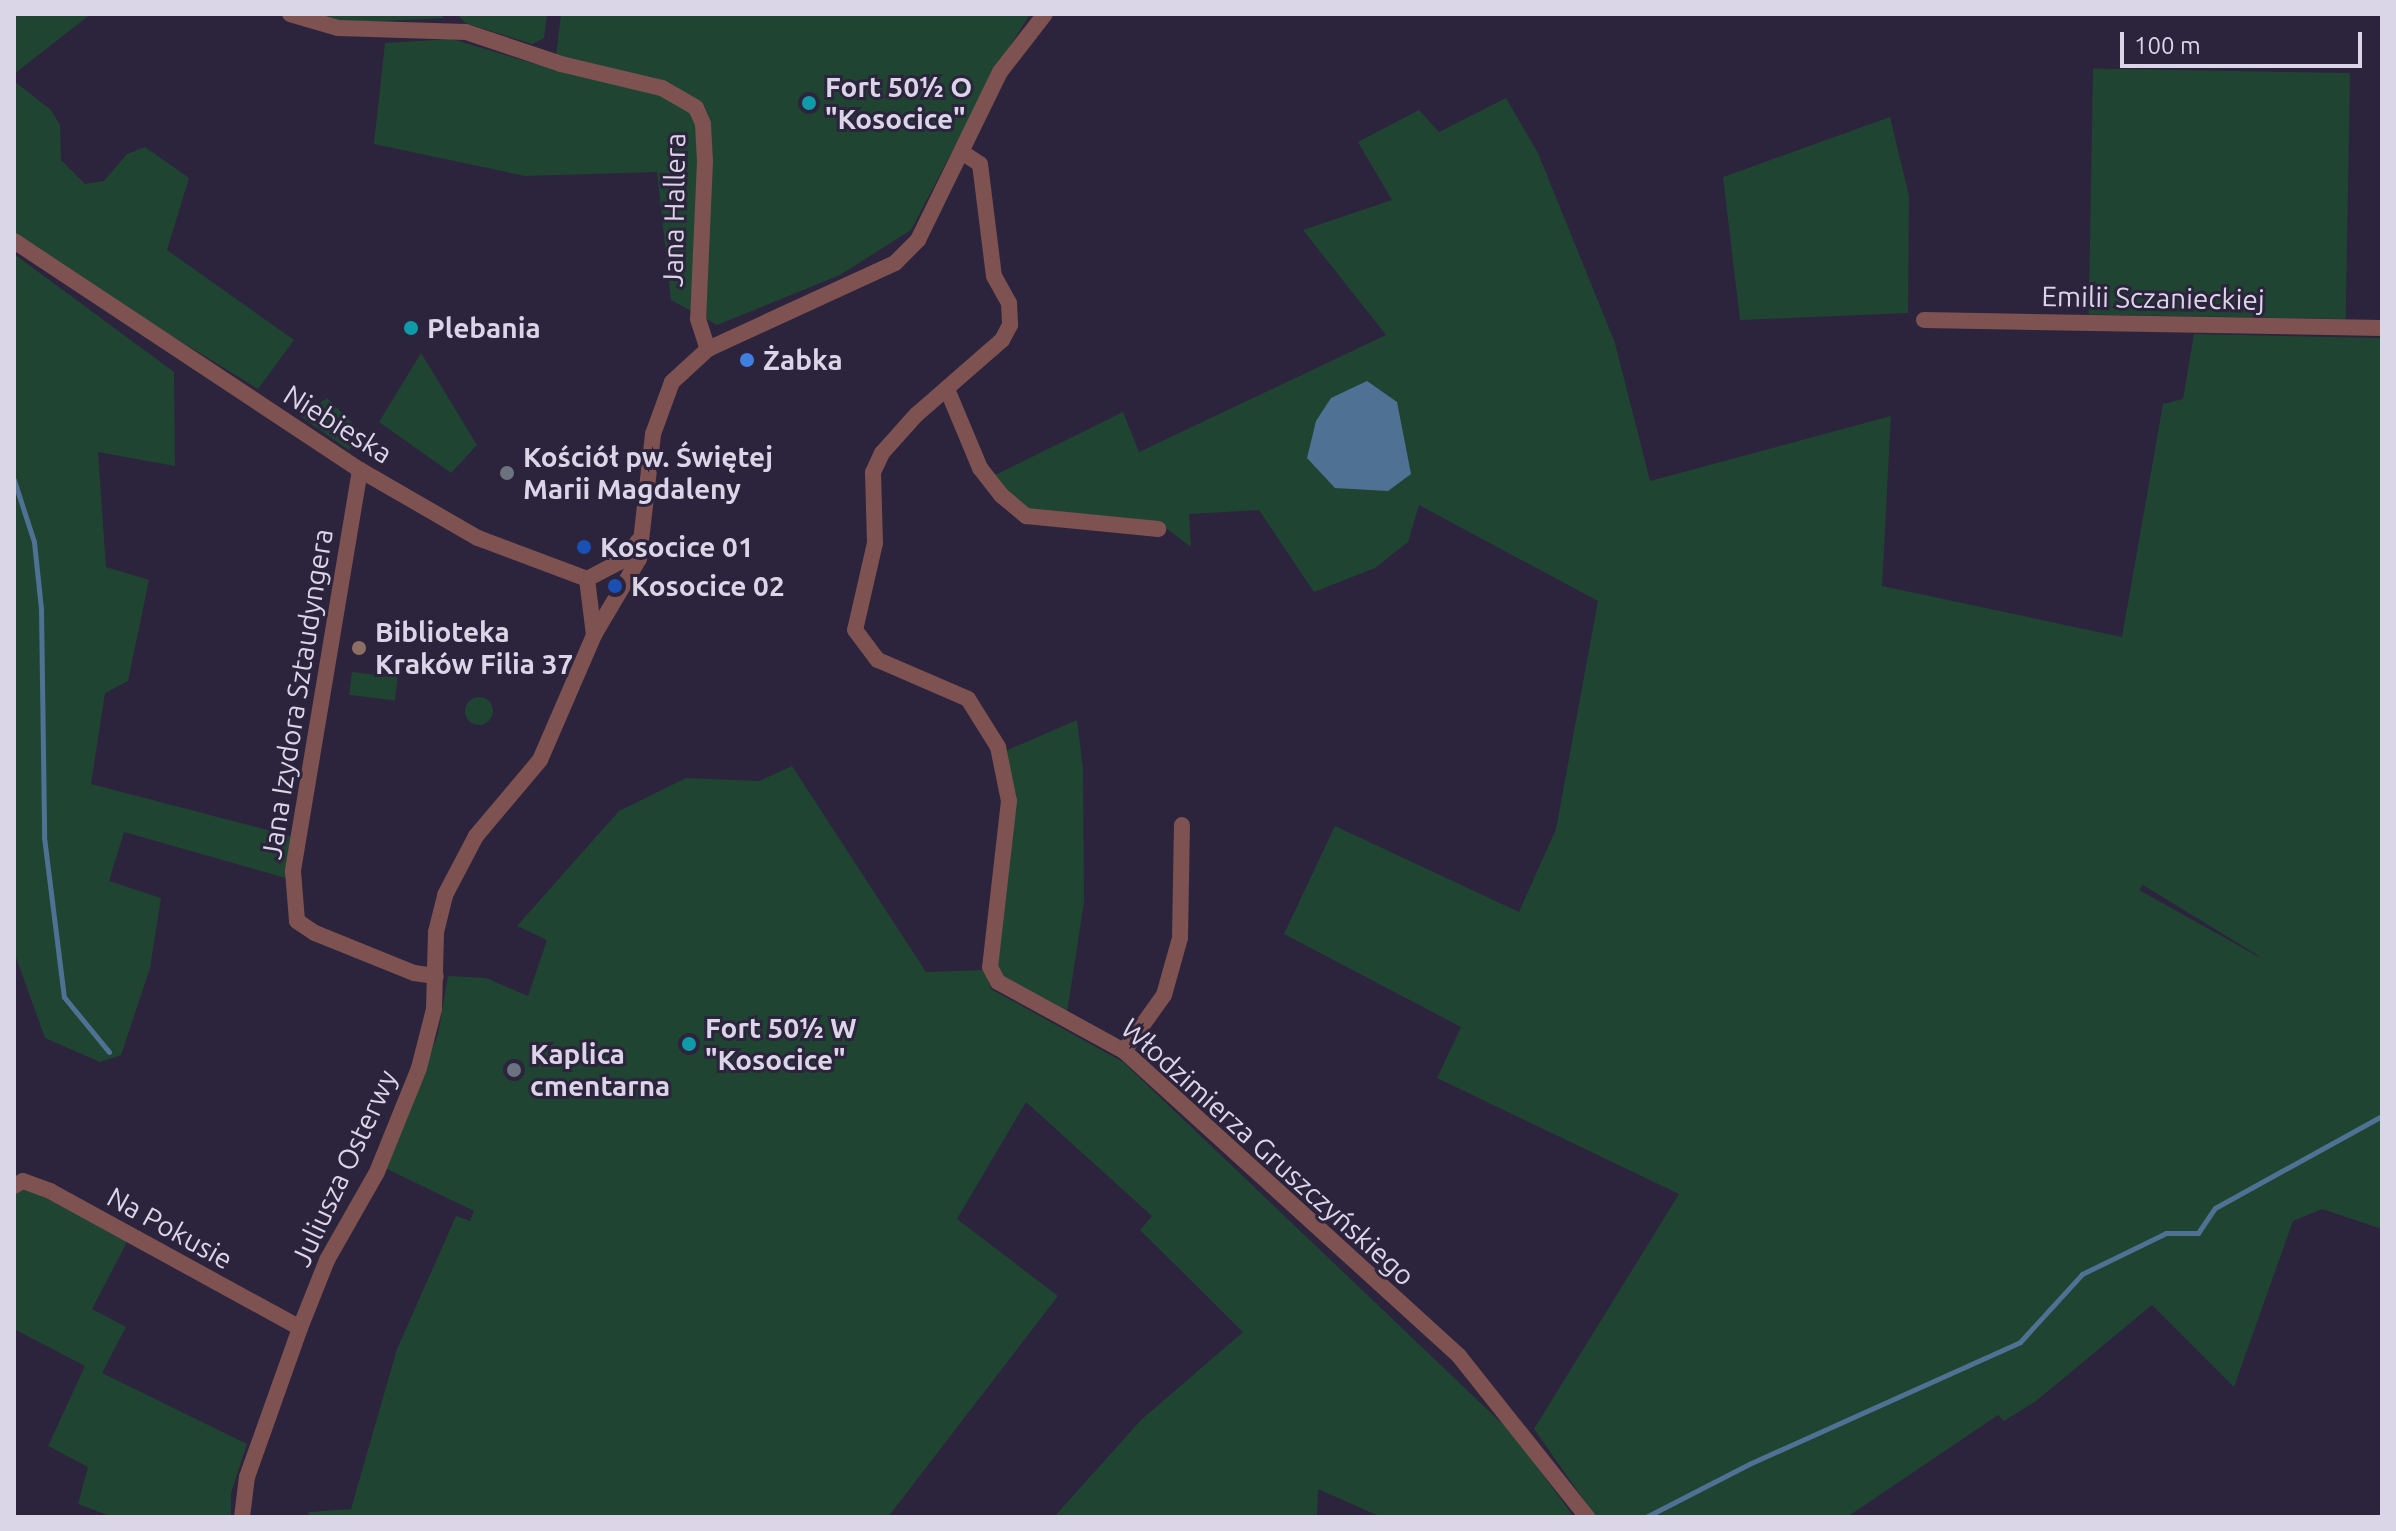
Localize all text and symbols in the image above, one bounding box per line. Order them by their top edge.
scale bar [2124,16,2366,66]
text: 100 m [2134,32,2201,59]
place label: Fort 50½ O "Kosocice" [825,70,972,136]
marker: Fort 50½ O "Kosocice" [800,94,818,112]
street label: Jana Hallera [656,133,692,287]
street label: Emilii Sczanieckiej [2041,279,2265,317]
place label: Plebania [427,311,541,345]
marker: Plebania [402,319,420,337]
place label: Żabka [763,343,843,377]
marker: Żabka [738,351,756,369]
street label: Niebieska [278,378,398,470]
place label: Kościół pw. Świętej Marii Magdaleny [523,440,773,506]
marker: Kościół pw. Świętej Marii Magdaleny [498,464,516,482]
street label: Jana Izydora Sztaudyngera [254,526,340,862]
place label: Kosocice 01 [600,530,754,564]
marker: Kosocice 01 [575,538,593,556]
place label: Kosocice 02 [631,569,785,603]
marker: Kosocice 02 [606,577,624,595]
place label: Biblioteka Kraków Filia 37 [375,615,573,681]
marker: Biblioteka Kraków Filia 37 [350,639,368,657]
place label: Fort 50½ W "Kosocice" [705,1011,857,1077]
street label: Włodzimierza Gruszczyńskiego [1114,1011,1422,1293]
marker: Fort 50½ W "Kosocice" [680,1035,698,1053]
place label: Kaplica cmentarna [530,1037,670,1103]
marker: Kaplica cmentarna [505,1061,523,1079]
street label: Juliusza Osterwy [284,1064,404,1272]
street label: Na Pokusie [101,1180,239,1276]

